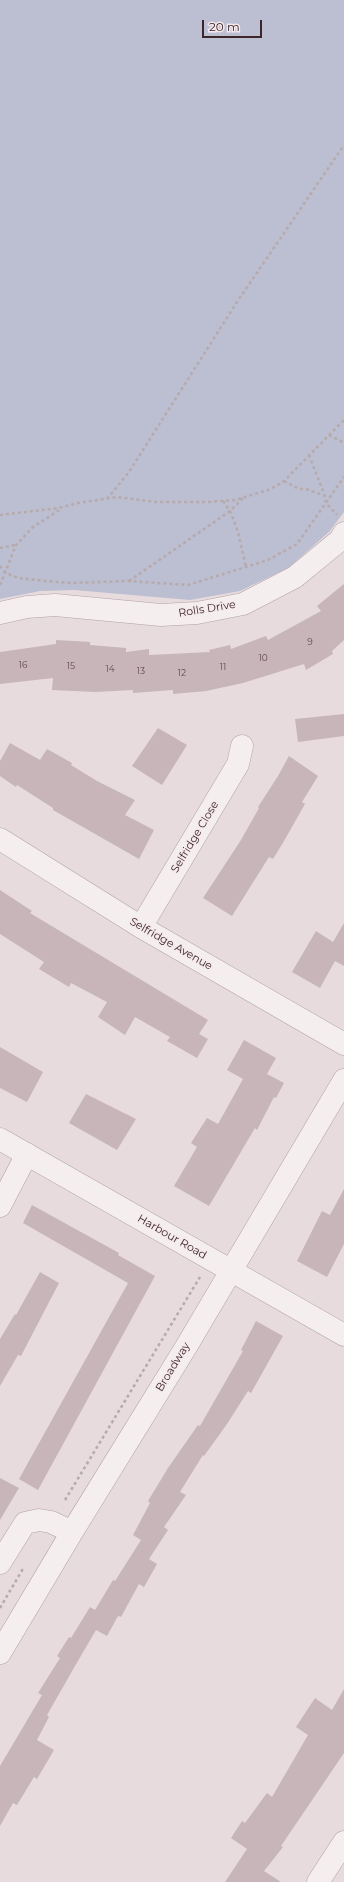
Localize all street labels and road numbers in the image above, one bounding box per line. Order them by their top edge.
street label: Rolls Drive [177,598,237,620]
street label: Selfridge Close [168,799,222,875]
street label: Selfridge Avenue [127,915,215,973]
street label: Harbour Road [135,1212,209,1262]
street label: Broadway [153,1340,193,1394]

